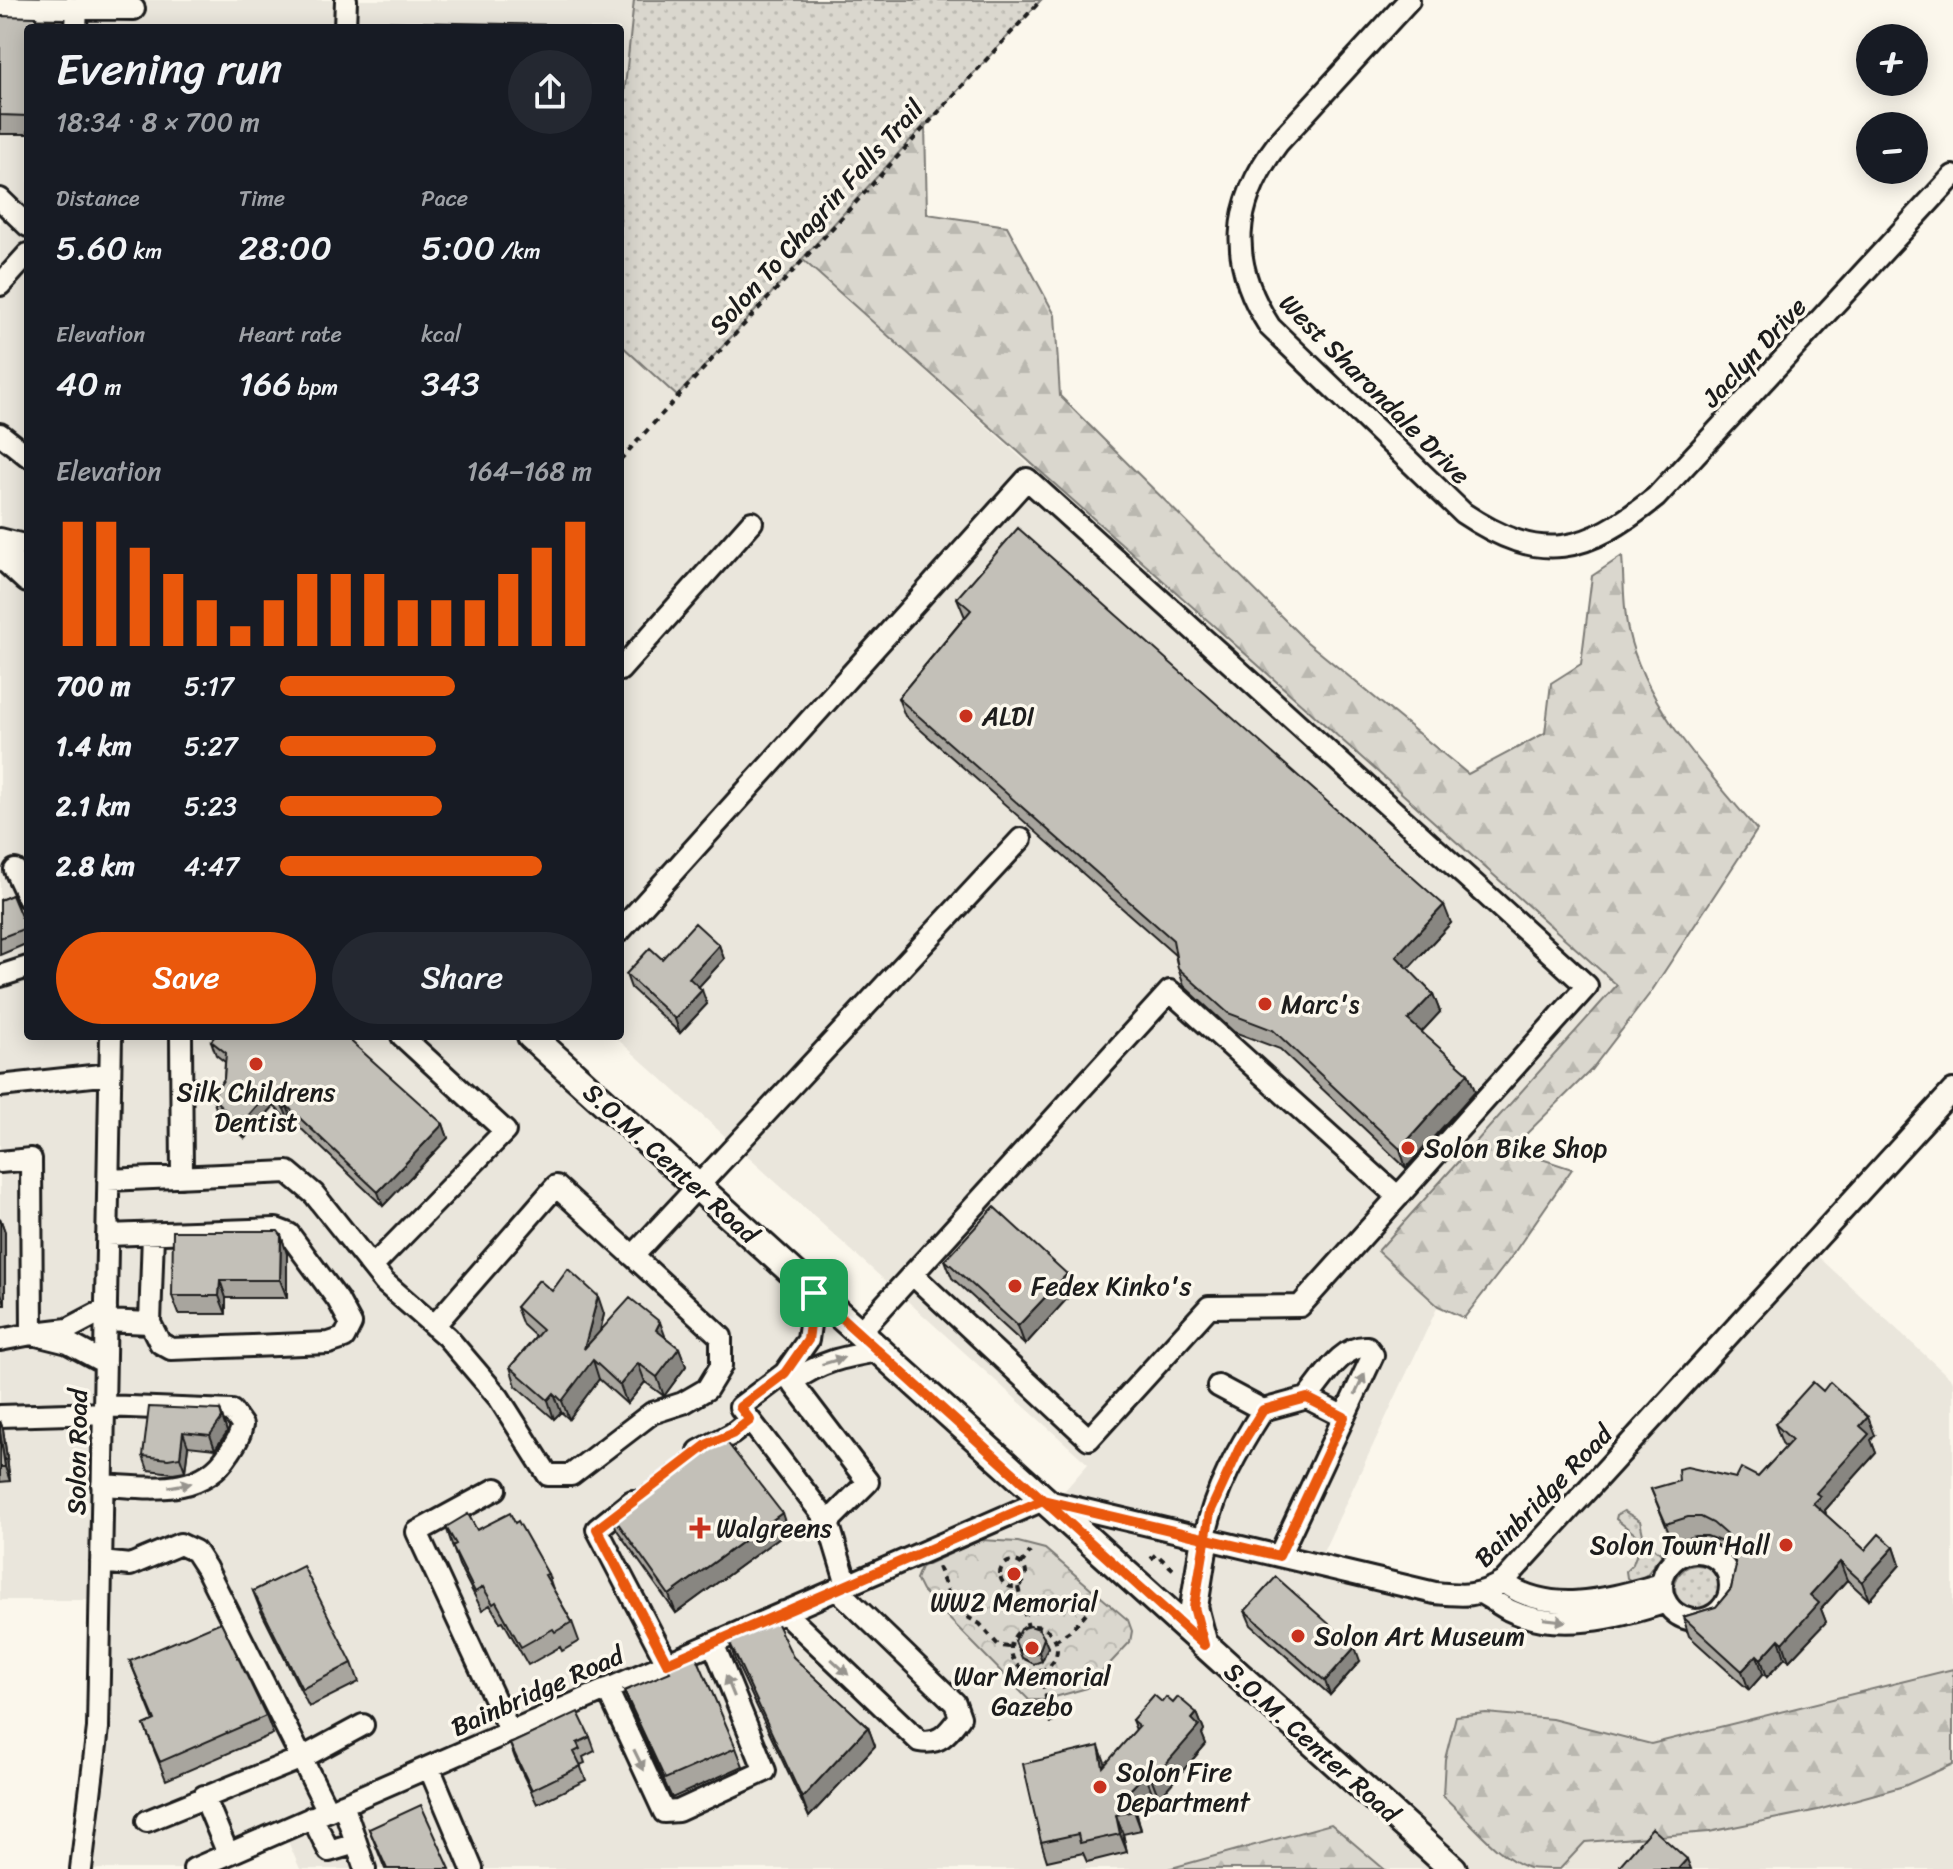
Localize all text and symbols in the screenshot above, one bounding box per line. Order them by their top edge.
map controls [1856,24,1928,184]
button: + [1856,24,1928,96]
text: Evening run [56,30,282,108]
button: share [508,50,592,134]
street label: Solon To Chagrin Falls Trail [697,88,936,346]
text: 18:34 · 8 × 700 m [56,99,260,145]
button: − [1856,112,1928,184]
text: Distance [56,179,140,218]
text: Time [239,179,285,218]
text: Pace [421,179,468,218]
text: 5.60 [56,218,128,278]
text: 28:00 [239,218,332,278]
text: 5:00 [421,218,495,278]
text: km [128,232,162,271]
text: /km [495,232,541,271]
street label: West Sharondale Drive [1268,282,1482,496]
street label: Jaclyn Drive [1689,286,1818,419]
text: Elevation [56,315,145,354]
text: Heart rate [239,315,342,354]
text: kcal [421,315,461,354]
text: 40 [56,354,99,414]
text: 166 [239,354,292,414]
text: 343 [421,354,480,414]
text: m [99,368,121,407]
text: bpm [292,368,338,407]
text: Elevation [56,448,161,494]
text: 164–168 m [467,448,592,494]
text: 700 m [56,663,130,709]
text: 5:17 [184,663,234,709]
place label: ALDI [981,693,1035,739]
marker: ALDI [957,707,975,725]
text: 1.4 km [56,723,132,769]
text: 5:27 [184,723,238,769]
text: 2.1 km [56,783,131,829]
text: 5:23 [184,783,237,829]
text: 2.8 km [56,843,135,889]
text: 4:47 [184,843,239,889]
button: Save [56,932,316,1024]
button: Share [332,932,592,1024]
place label: Marc's [1281,981,1360,1027]
marker: Marc's [1256,995,1274,1013]
marker: Silk Childrens Dentist [247,1055,265,1073]
place label: Silk Childrens Dentist [177,1069,335,1145]
street label: S.O.M. Center Road [572,1071,772,1257]
place label: Solon Bike Shop [1424,1125,1607,1171]
marker: Solon Bike Shop [1399,1139,1417,1157]
pin [780,1259,848,1327]
place label: Fedex Kinko's [1031,1263,1192,1309]
icon: arrive [792,1271,836,1315]
marker: Fedex Kinko's [1006,1277,1024,1295]
one-way arrow [821,1354,845,1367]
one-way arrow [1353,1372,1366,1396]
street label: Solon Road [53,1386,101,1516]
street label: Bainbridge Road [1462,1412,1625,1579]
one-way arrow [168,1478,193,1491]
place label: Walgreens [716,1505,832,1551]
marker: Walgreens [691,1519,709,1537]
place label: Solon Town Hall [1590,1522,1771,1568]
marker: Solon Town Hall [1777,1536,1795,1554]
marker: WW2 Memorial [1005,1565,1023,1583]
place label: WW2 Memorial [930,1579,1099,1625]
place label: Solon Art Museum [1314,1613,1525,1659]
one-way arrow [1542,1614,1567,1627]
marker: Solon Art Museum [1289,1627,1307,1645]
street label: Bainbridge Road [443,1631,633,1750]
marker: War Memorial Gazebo [1023,1639,1041,1657]
street label: S.O.M. Center Road [1213,1650,1413,1836]
place label: War Memorial Gazebo [953,1653,1111,1729]
one-way arrow [830,1658,849,1676]
one-way arrow [723,1673,736,1697]
one-way arrow [632,1749,645,1772]
place label: Solon Fire Department [1116,1749,1251,1825]
marker: Solon Fire Department [1091,1778,1109,1796]

